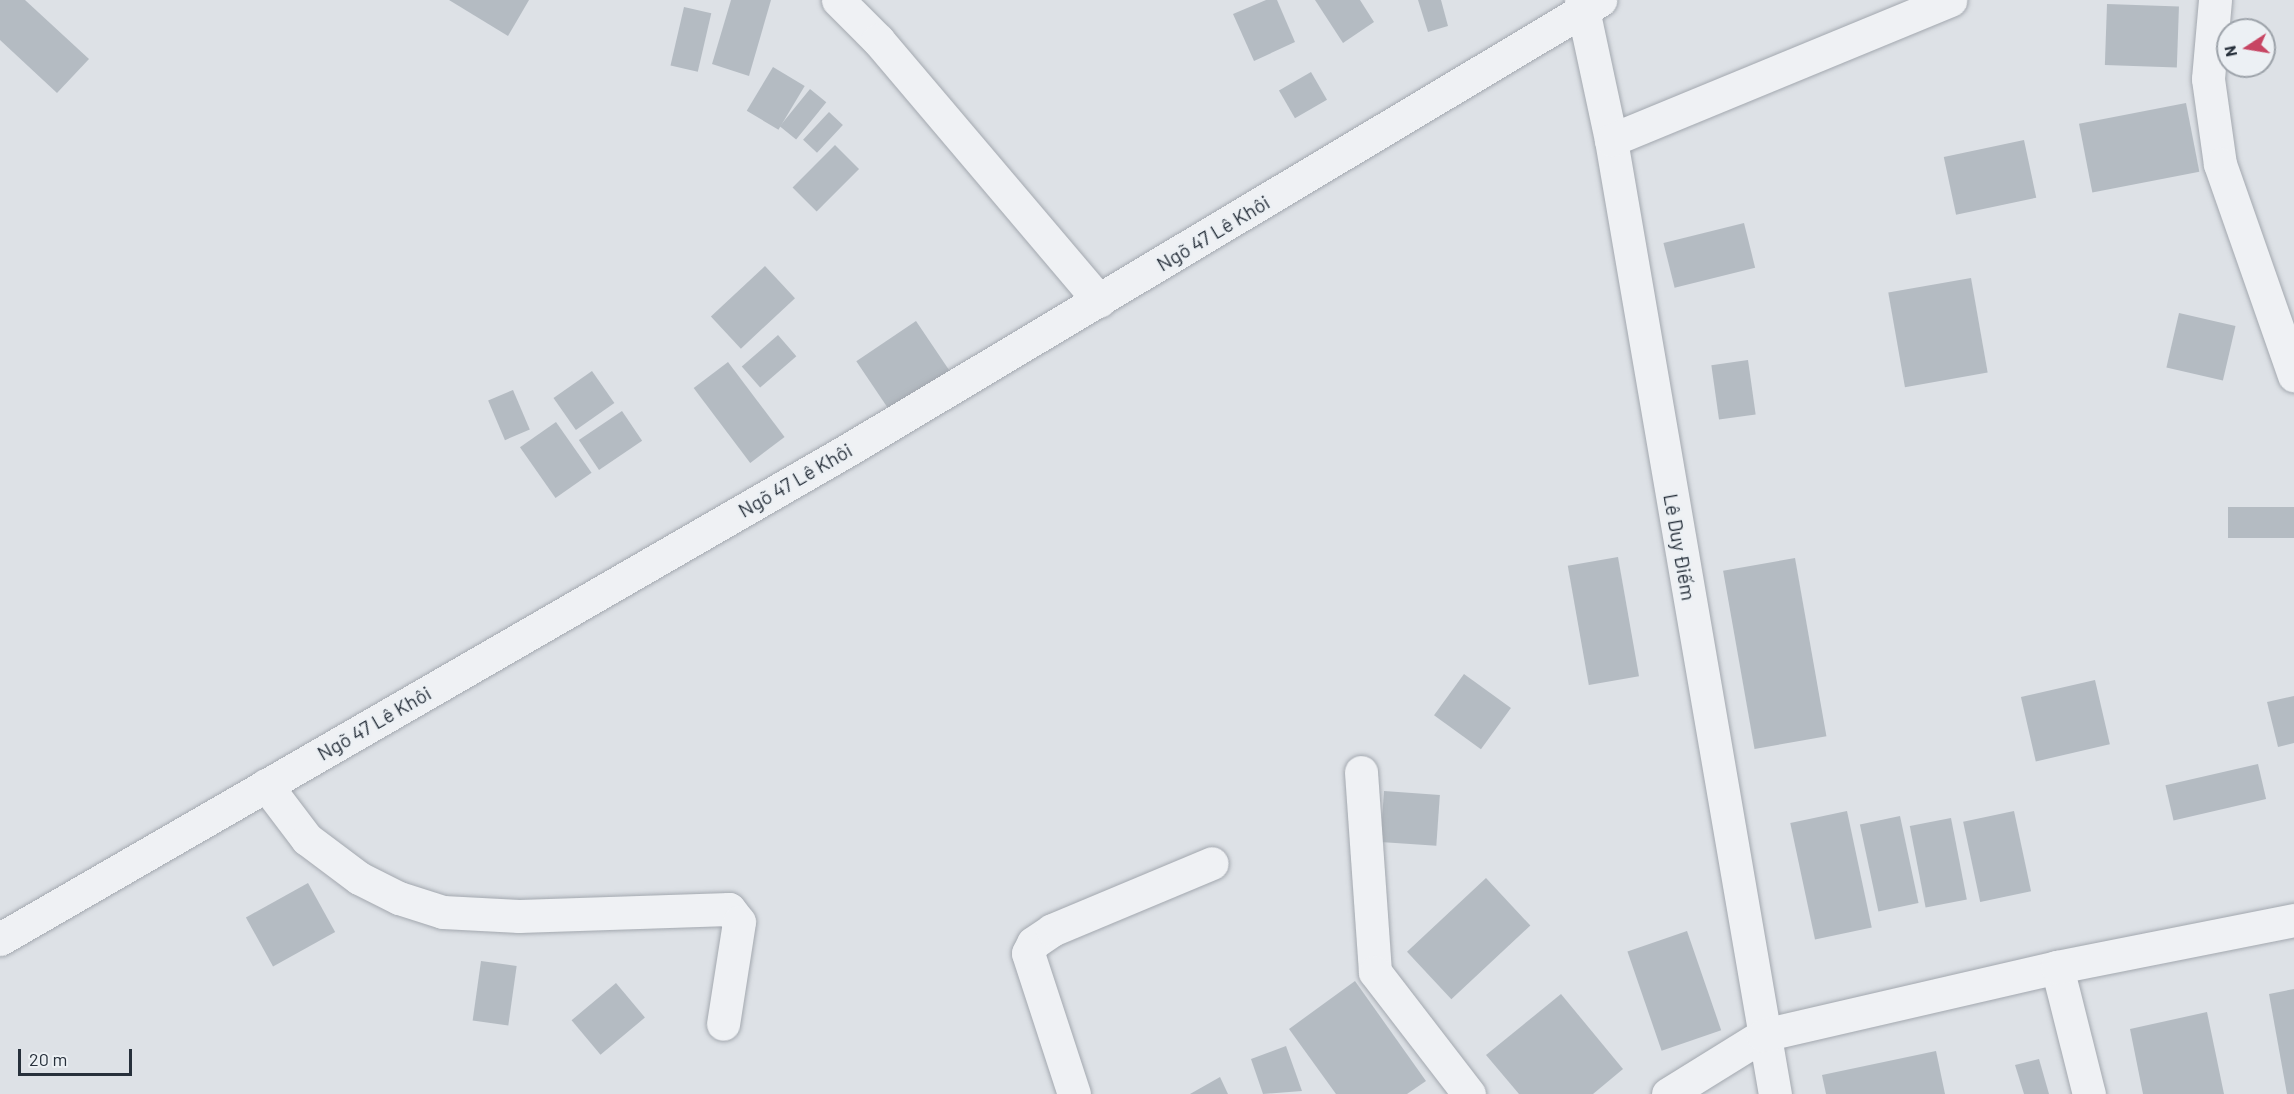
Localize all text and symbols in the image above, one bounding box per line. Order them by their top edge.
north arrow [2216,18,2276,78]
text: N [2219,44,2240,59]
street label: Ngõ 47 Lê Khôi [1152,190,1274,276]
street label: Ngõ 47 Lê Khôi [734,438,856,522]
street label: Lê Duy Điếm [1659,492,1701,602]
street label: Ngõ 47 Lê Khôi [313,681,435,765]
scale bar [21,1037,135,1075]
text: 20 m [29,1048,67,1070]

